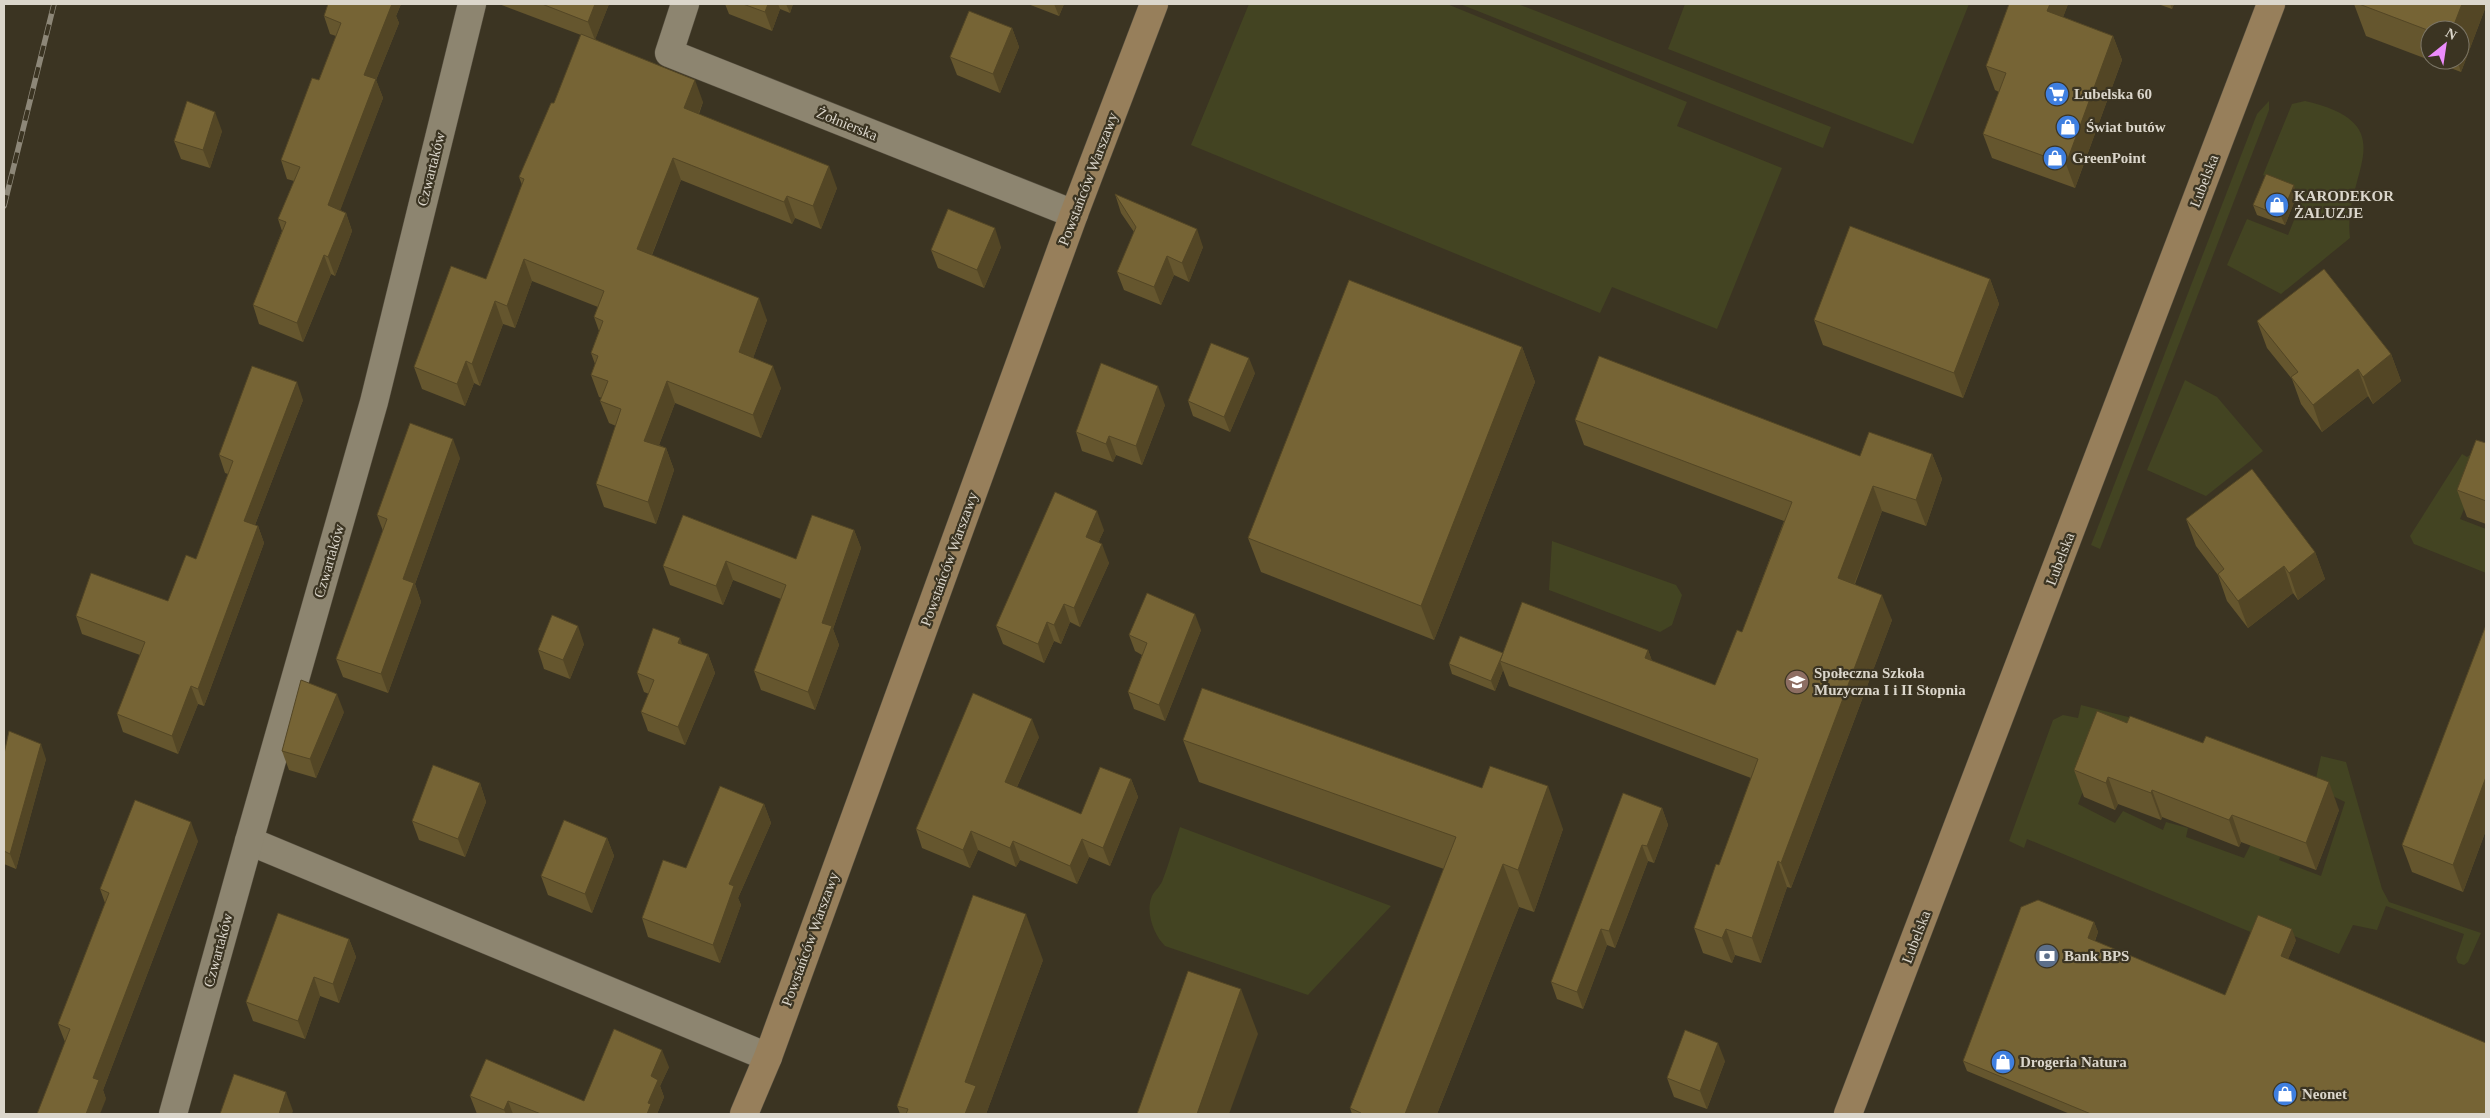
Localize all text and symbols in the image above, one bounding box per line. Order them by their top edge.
north arrow [2420,20,2470,70]
text: N [2443,25,2459,43]
supermarket icon: Lubelska 60 [2044,81,2070,107]
place label: Lubelska 60 [2074,86,2152,102]
street label: Żołnierska [814,105,880,144]
street label: Powstańców Warszawy [1055,110,1121,248]
shop icon: Świat butów [2055,114,2081,140]
place label: Świat butów [2086,119,2166,135]
street label: Czwartaków [414,130,448,208]
shop icon: GreenPoint [2042,145,2068,171]
place label: GreenPoint [2072,150,2146,166]
street label: Lubelska [2187,152,2221,210]
place label: KARODEKOR ŻALUZJE [2294,188,2394,221]
shop icon: KARODEKOR ŻALUZJE [2264,192,2290,218]
street label: Powstańców Warszawy [917,489,981,628]
street label: Czwartaków [311,522,347,600]
street label: Lubelska [2043,530,2077,588]
place label: Społeczna Szkoła Muzyczna I i II Stopnia [1814,665,1966,698]
school or university icon: Społeczna Szkoła Muzyczna I i II Stopnia [1784,669,1810,695]
street label: Powstańców Warszawy [778,869,842,1008]
street label: Lubelska [1899,908,1933,966]
street label: Czwartaków [200,911,236,989]
bank icon: Bank BPS [2034,943,2060,969]
place label: Bank BPS [2064,948,2129,964]
shop icon: Drogeria Natura [1990,1049,2016,1075]
place label: Drogeria Natura [2020,1054,2127,1070]
shop icon: Neonet [2272,1081,2298,1107]
place label: Neonet [2302,1086,2347,1102]

